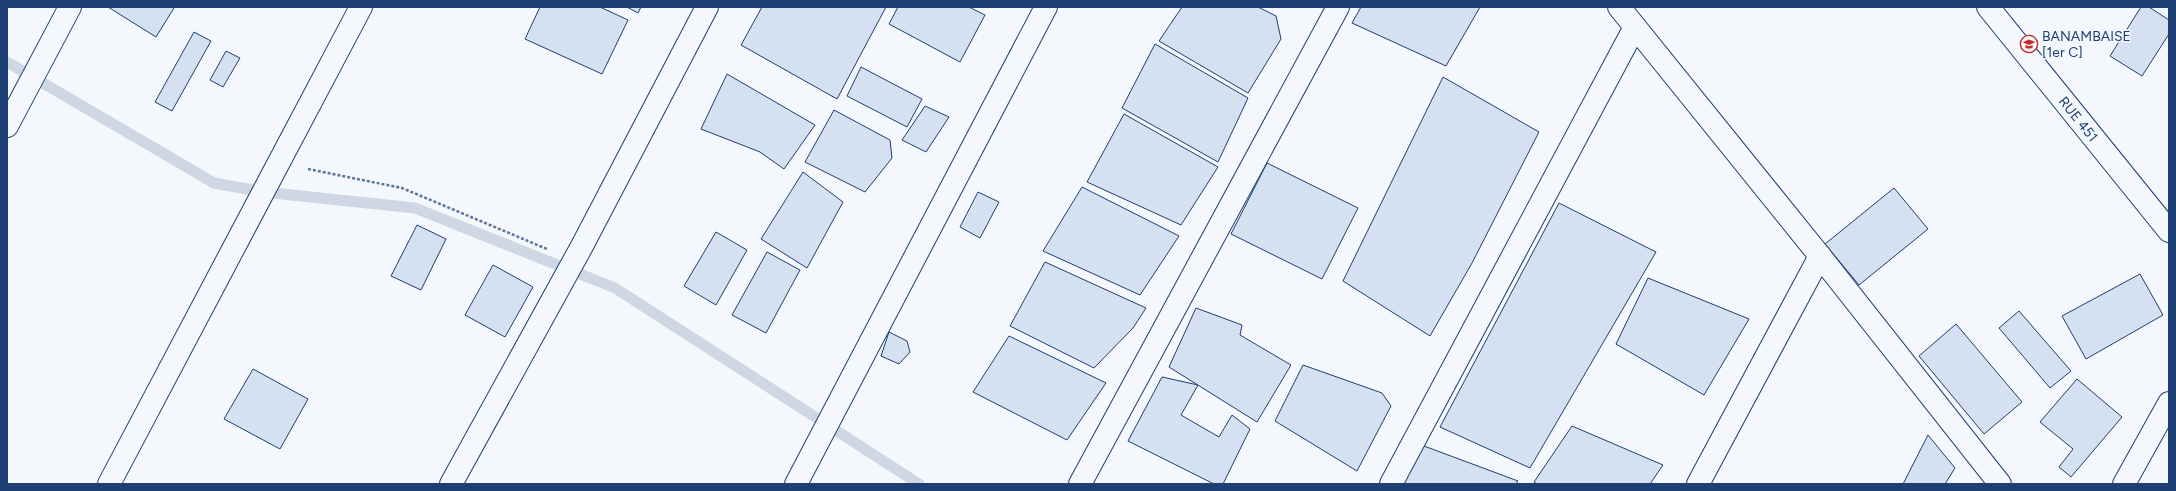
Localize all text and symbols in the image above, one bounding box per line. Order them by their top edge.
place label: BANAMBAISE [1er C] [2042,28,2131,61]
school or university icon: BANAMBAISE [1er C] [2019,34,2039,54]
street label: RUE 451 [2055,93,2101,145]

